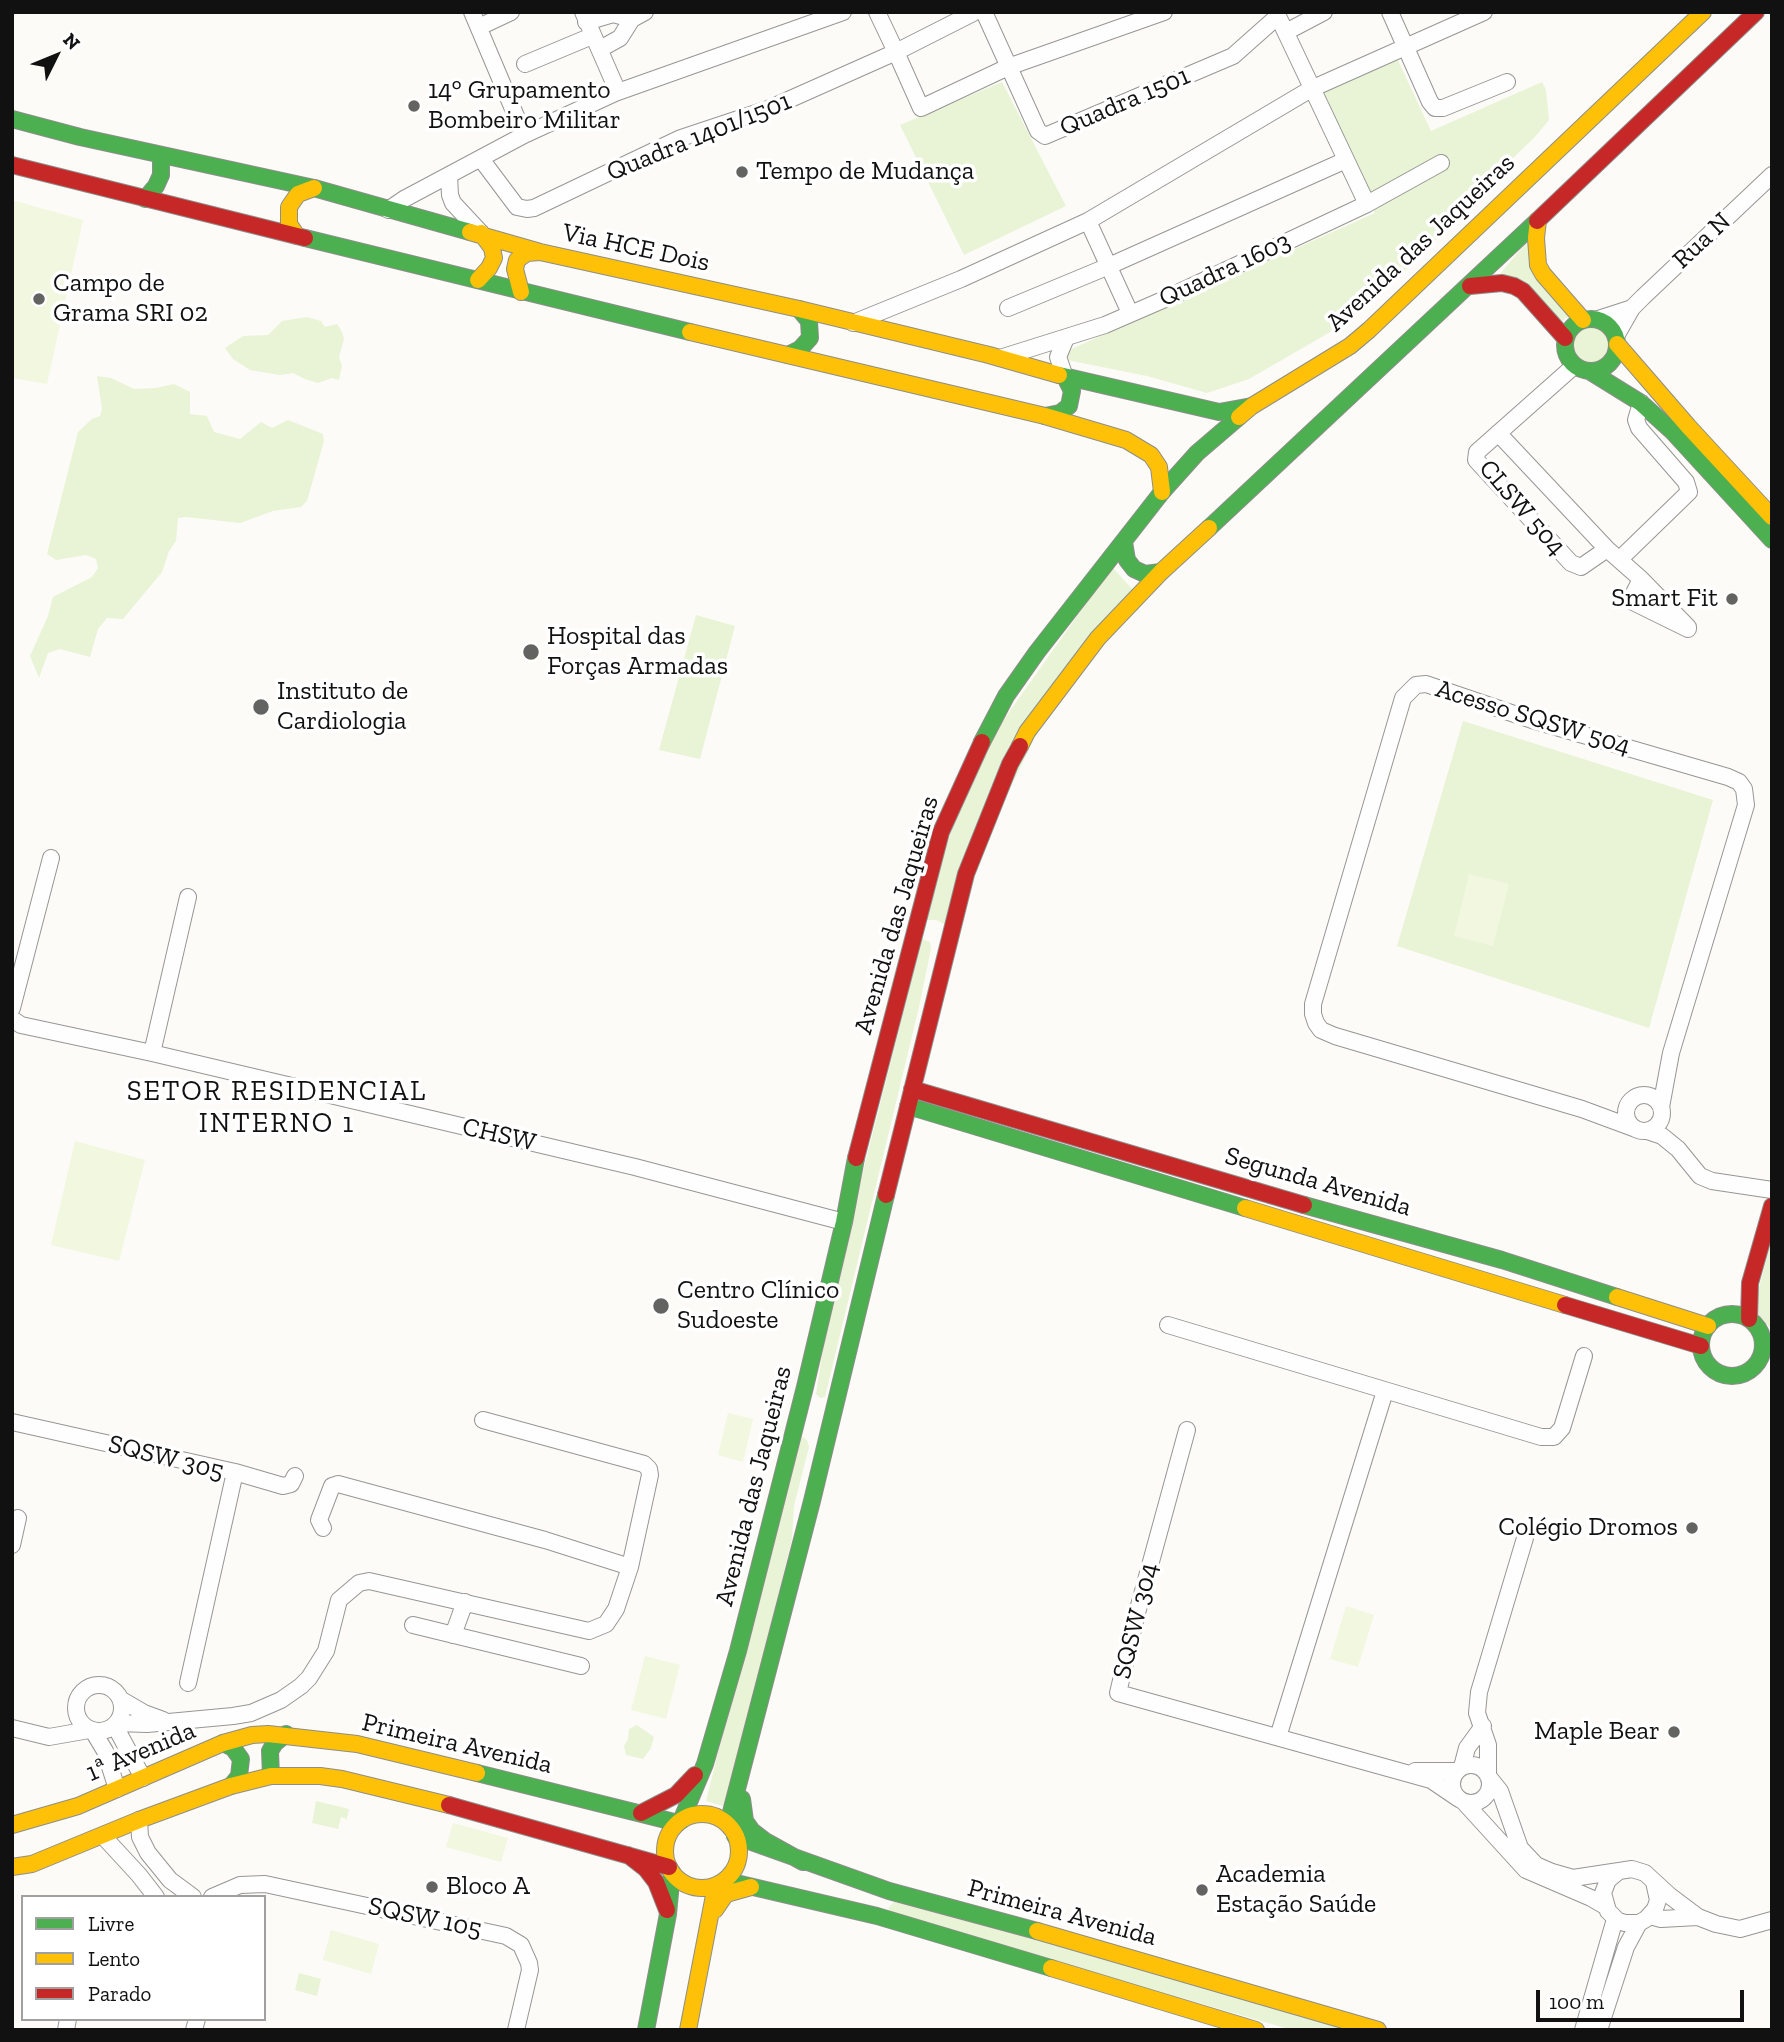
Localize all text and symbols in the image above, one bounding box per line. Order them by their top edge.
north arrow [21,21,91,91]
text: N [58,28,85,54]
street label: Quadra 1501 [1055,61,1195,143]
place label: 14° Grupamento Bombeiro Militar [428,75,621,136]
street label: Quadra 1401/1501 [602,86,796,188]
marker: 14° Grupamento Bombeiro Militar [406,98,422,114]
street label: Avenida das Jaqueiras [1320,148,1522,338]
place label: Tempo de Mudança [756,156,974,188]
marker: Tempo de Mudança [734,164,750,180]
street label: Rua N [1666,206,1738,276]
street label: Via HCE Dois [560,217,712,279]
street label: Quadra 1603 [1154,226,1296,314]
place label: Campo de Grama SRI 02 [53,268,208,330]
marker: Campo de Grama SRI 02 [31,291,47,307]
street label: CLSW 504 [1472,454,1572,562]
place label: Smart Fit [1611,583,1718,615]
marker: Smart Fit [1724,591,1740,607]
place label: Hospital das Forças Armadas [547,621,728,682]
marker: Hospital das Forças Armadas [521,642,541,662]
street label: Acesso SQSW 504 [1432,674,1634,762]
place label: Instituto de Cardiologia [277,676,408,738]
marker: Instituto de Cardiologia [251,697,271,717]
street label: Avenida das Jaqueiras [848,792,946,1038]
district label: SETOR RESIDENCIAL INTERNO 1 [129,1075,425,1141]
street label: CHSW [459,1111,539,1159]
street label: Segunda Avenida [1221,1141,1415,1223]
place label: Centro Clínico Sudoeste [677,1275,839,1336]
marker: Centro Clínico Sudoeste [651,1296,671,1316]
street label: Avenida das Jaqueiras [709,1363,799,1609]
street label: SQSW 305 [105,1429,227,1487]
place label: Colégio Dromos [1498,1512,1678,1544]
marker: Colégio Dromos [1684,1520,1700,1536]
street label: SQSW 304 [1107,1560,1165,1682]
street label: Primeira Avenida [359,1707,555,1781]
street label: 1ª Avenida [82,1715,200,1789]
place label: Maple Bear [1534,1716,1660,1748]
marker: Maple Bear [1666,1724,1682,1740]
place label: Academia Estação Saúde [1216,1859,1376,1920]
place label: Bloco A [446,1871,530,1903]
street label: Primeira Avenida [964,1873,1160,1953]
marker: Bloco A [424,1879,440,1895]
marker: Academia Estação Saúde [1194,1882,1210,1898]
street label: SQSW 105 [365,1891,485,1945]
legend [21,1895,266,2021]
text: Livre [88,1911,134,1936]
text: Lento [88,1946,140,1971]
scale bar [1539,1976,1747,2020]
text: Parado [88,1981,151,2006]
text: 100 m [1549,1989,1604,2014]

